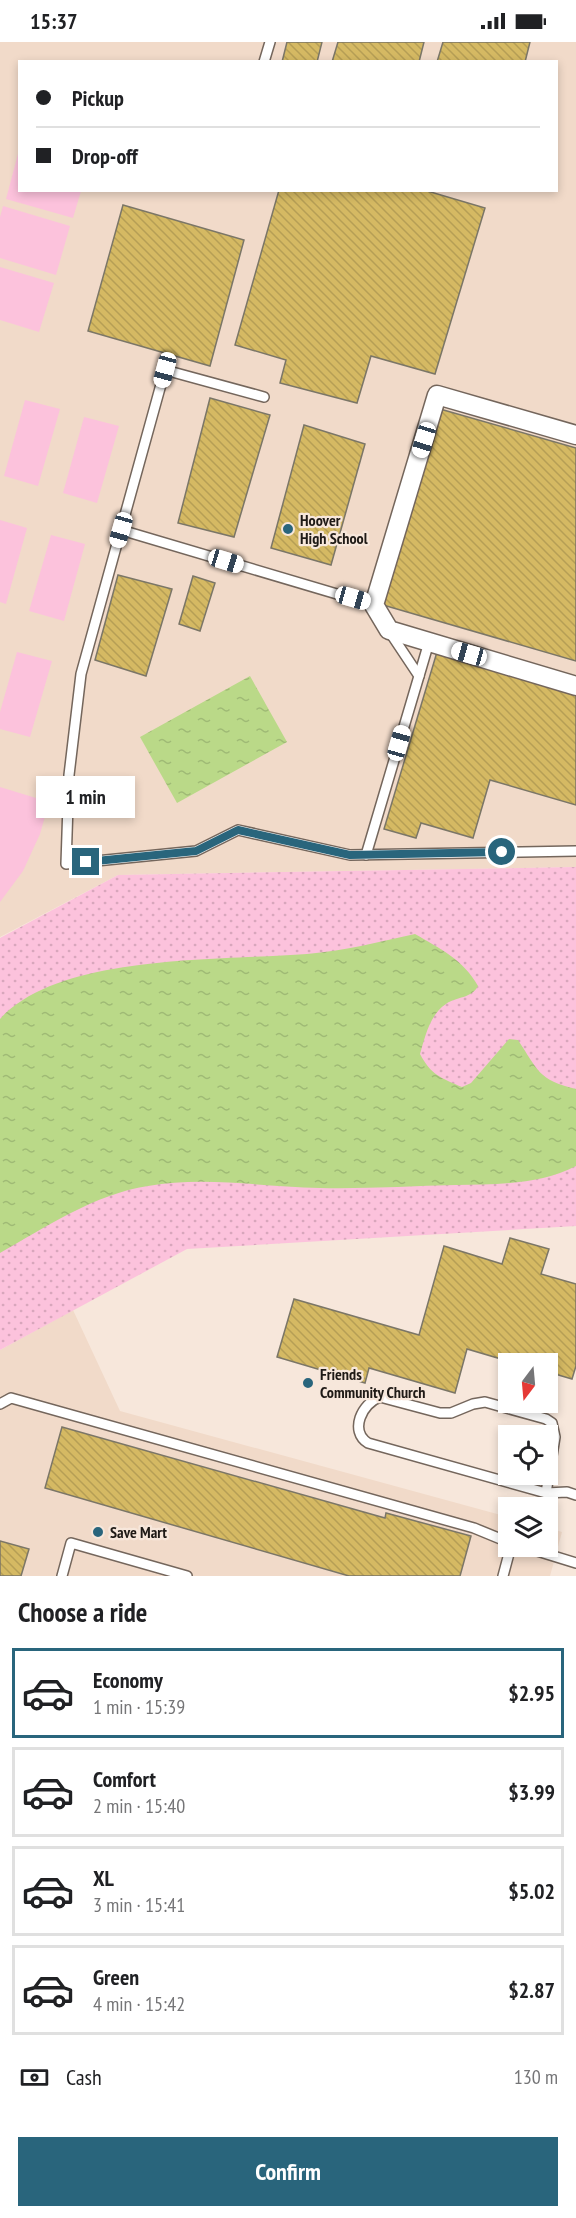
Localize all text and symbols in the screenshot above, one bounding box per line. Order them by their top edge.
text: 15:37 [30,7,78,35]
text: Pickup [72,84,124,112]
text: Drop-off [72,142,138,170]
car [152,350,178,390]
car [410,420,438,460]
car [107,510,135,550]
place label: Hoover High School [300,510,368,548]
marker: Hoover High School [281,522,295,536]
car [206,547,246,575]
car [333,584,373,612]
car [449,640,489,668]
car [385,723,413,763]
callout: 1 min [36,775,136,817]
text: 1 min [65,784,106,810]
route start [488,838,515,865]
route end [72,848,99,875]
north arrow [498,1353,558,1413]
map controls [498,1353,558,1557]
place label: Friends Community Church [320,1364,426,1402]
marker: Friends Community Church [301,1376,315,1390]
button: locate [498,1425,558,1485]
button: layers [498,1497,558,1557]
place label: Save Mart [110,1522,167,1542]
marker: Save Mart [91,1525,105,1539]
text: Choose a ride [18,1595,147,1629]
icon: car [21,1666,75,1720]
text: Economy [93,1666,163,1694]
text: $2.95 [508,1679,555,1707]
text: 1 min · 15:39 [93,1694,185,1720]
icon: car [21,1765,75,1819]
text: Comfort [93,1765,156,1793]
text: $3.99 [508,1778,555,1806]
text: 2 min · 15:40 [93,1793,185,1819]
icon: car [21,1864,75,1918]
text: XL [93,1864,114,1892]
text: $5.02 [508,1877,555,1905]
text: 3 min · 15:41 [93,1892,185,1918]
icon: car [21,1963,75,2017]
text: Green [93,1963,139,1991]
text: $2.87 [508,1976,555,2004]
text: 4 min · 15:42 [93,1991,185,2017]
icon: cash [18,2061,51,2094]
text: Cash [66,2063,102,2091]
text: 130 m [514,2064,558,2090]
button: Confirm [18,2137,558,2206]

